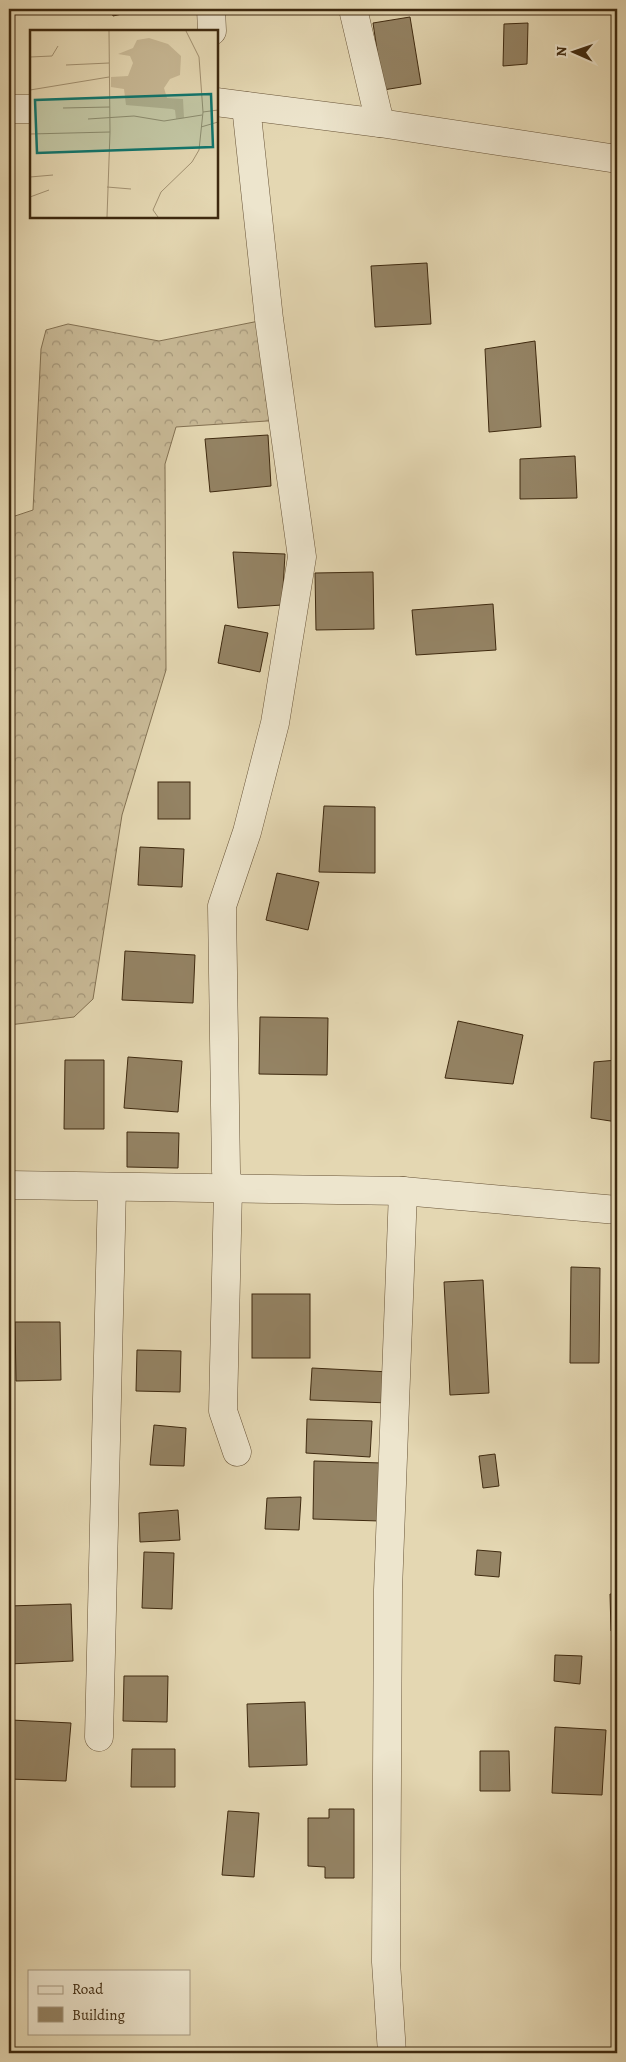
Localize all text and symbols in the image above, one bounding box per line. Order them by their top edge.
north arrow [548,28,598,78]
inset map [30,30,218,218]
text: N [552,46,571,57]
legend [28,1970,190,2034]
text: Road [72,1979,104,1999]
text: Building [72,2005,125,2025]

